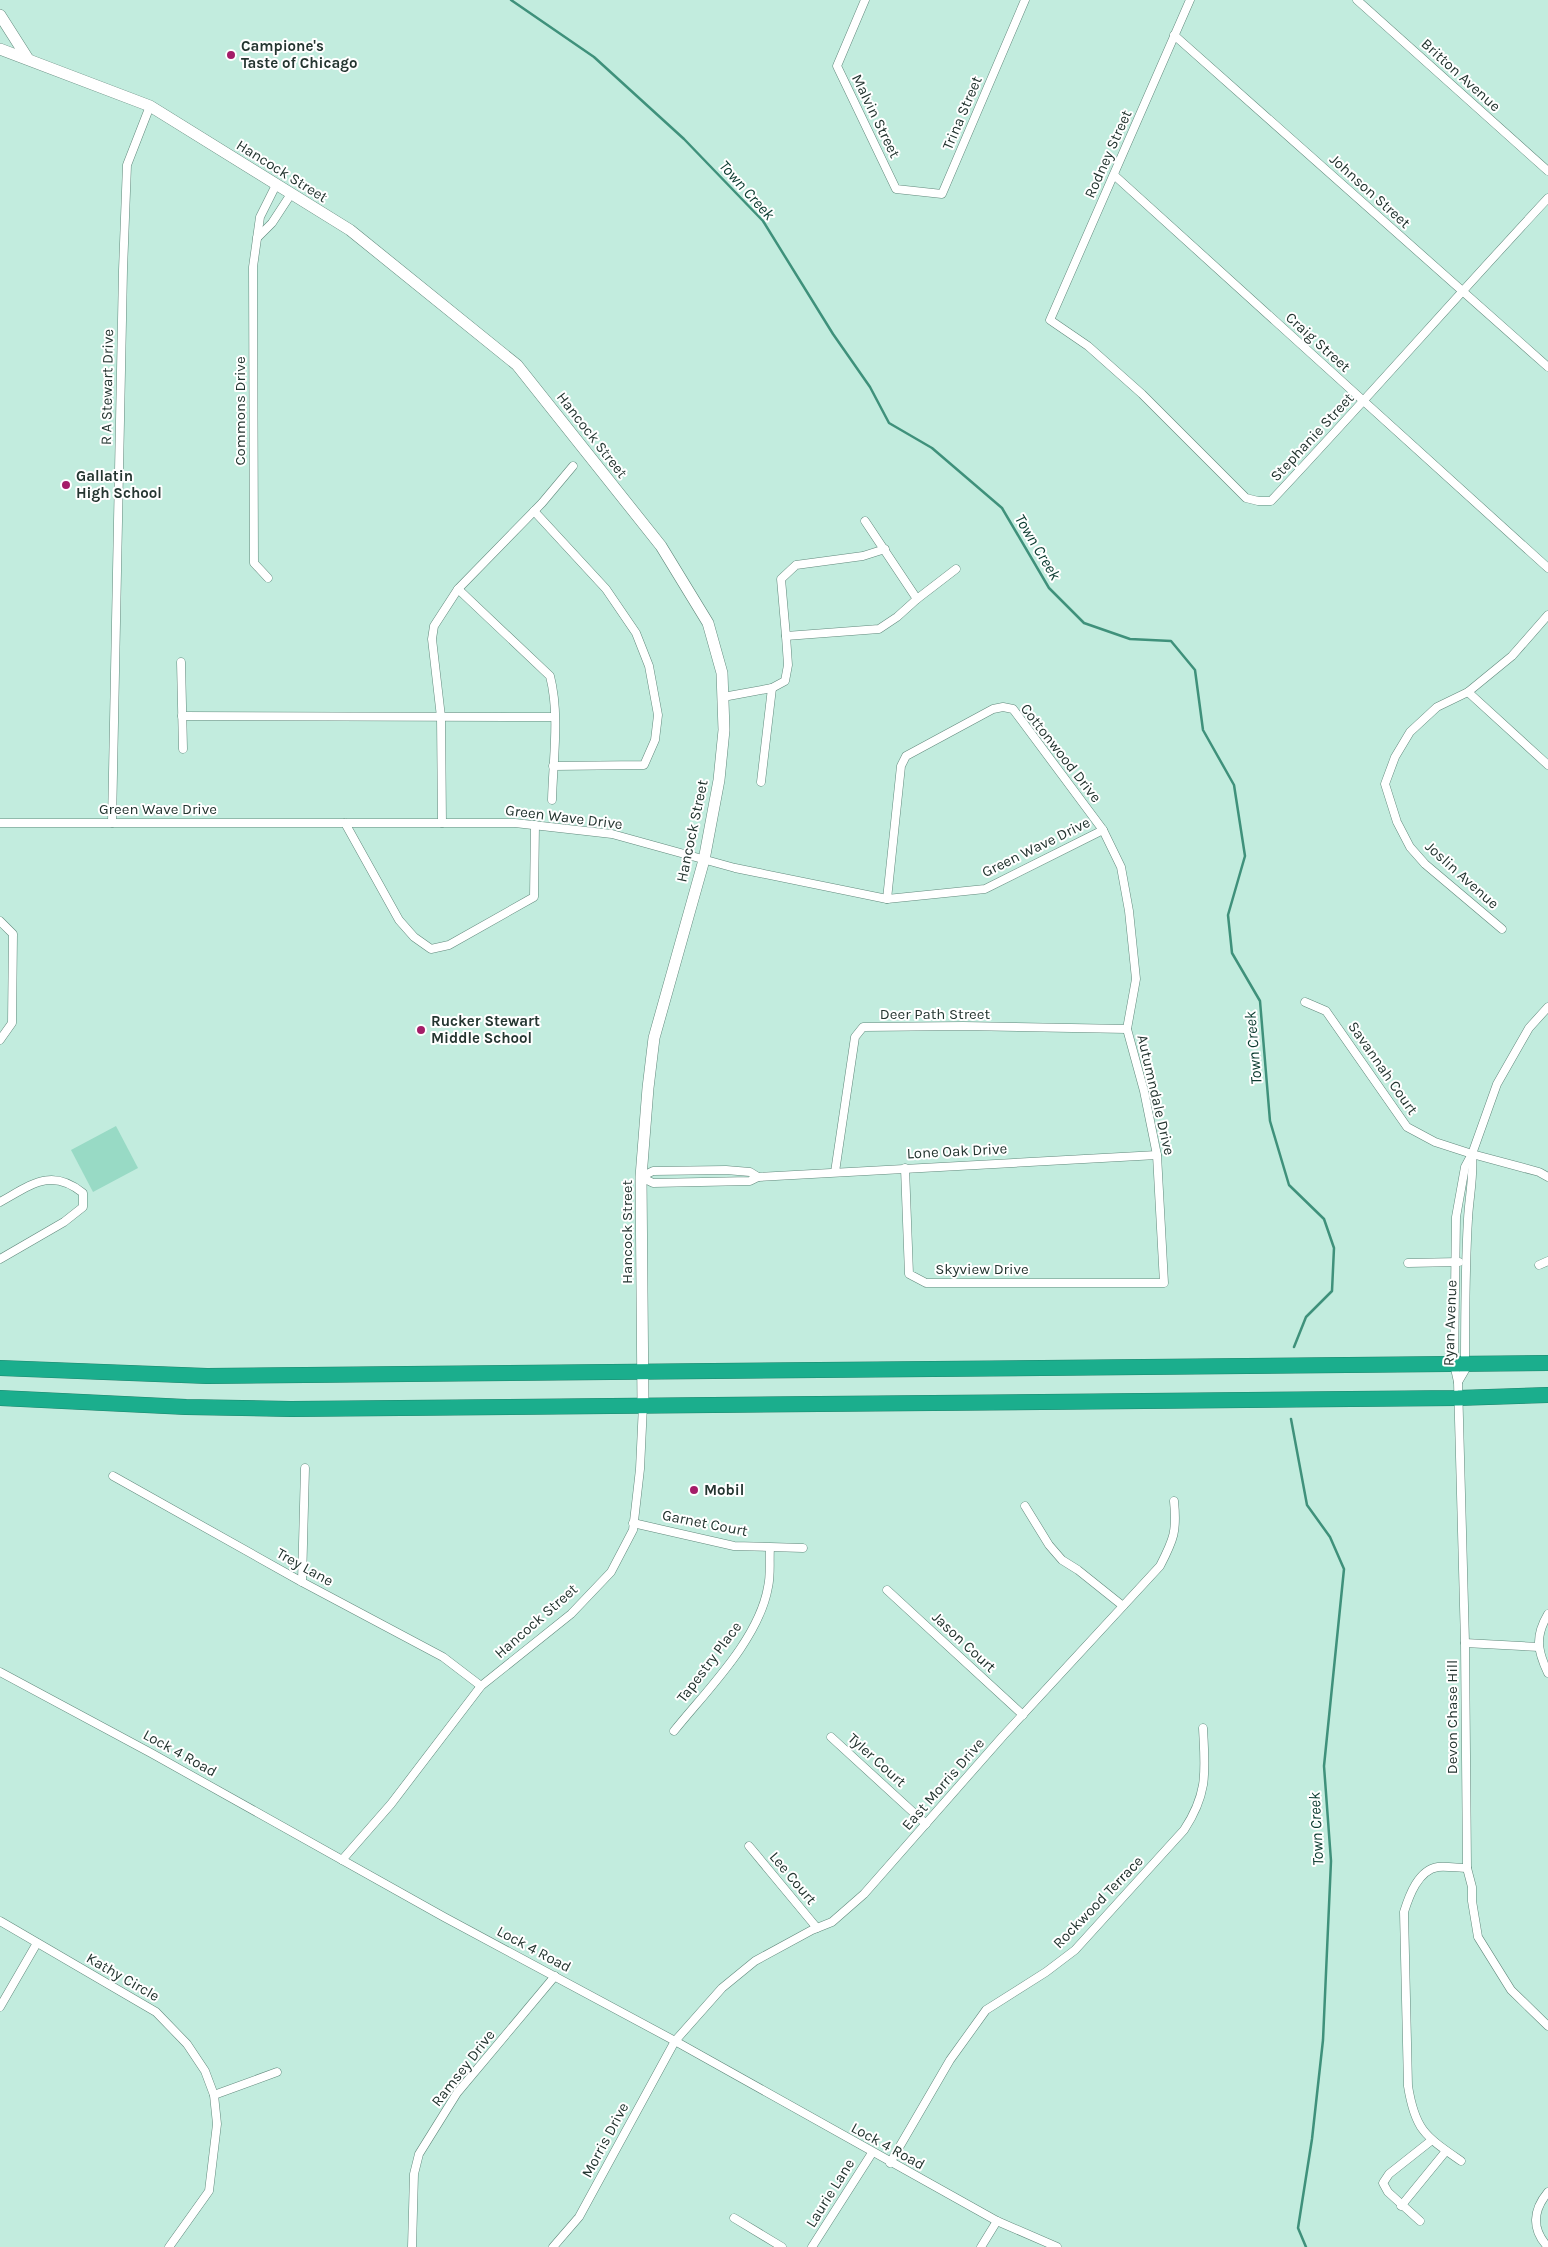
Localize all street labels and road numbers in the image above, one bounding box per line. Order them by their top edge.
street label: Britton Avenue [1418,35,1504,115]
street label: Malvin Street [848,71,904,161]
street label: Trina Street [938,73,986,153]
street label: Rodney Street [1081,107,1136,201]
street label: Hancock Street [233,136,331,206]
street label: Johnson Street [1326,150,1414,232]
street label: Craig Street [1282,308,1354,376]
street label: R A Stewart Drive [97,329,117,445]
street label: Commons Drive [231,356,249,466]
street label: Hancock Street [553,388,631,482]
street label: Stephanie Street [1266,389,1358,485]
street label: Cottonwood Drive [1017,700,1105,806]
street label: Hancock Street [672,778,712,884]
street label: Green Wave Drive [99,800,217,818]
street label: Green Wave Drive [504,801,624,833]
street label: Green Wave Drive [979,813,1093,881]
street label: Joslin Avenue [1421,837,1503,913]
street label: Deer Path Street [880,1005,990,1023]
street label: Savannah Court [1344,1018,1422,1118]
street label: Autumndale Drive [1133,1033,1179,1157]
street label: Lone Oak Drive [906,1139,1008,1163]
street label: Hancock Street [618,1180,636,1284]
street label: Skyview Drive [935,1260,1029,1278]
street label: Ryan Avenue [1439,1280,1461,1366]
street label: Garnet Court [661,1506,750,1540]
street label: Trey Lane [273,1544,337,1590]
street label: Hancock Street [491,1580,581,1662]
street label: Jason Court [928,1608,1000,1676]
street label: Tapestry Place [673,1618,745,1706]
street label: Devon Chase Hill [1443,1660,1461,1774]
street label: Lock 4 Road [140,1725,220,1781]
street label: Tyler Court [844,1729,910,1791]
street label: East Morris Drive [898,1734,988,1834]
street label: Lee Court [766,1848,821,1908]
street label: Rockwood Terrace [1049,1852,1147,1952]
street label: Lock 4 Road [494,1922,574,1976]
street label: Kathy Circle [83,1949,163,2005]
street label: Ramsey Drive [427,2026,499,2110]
street label: Morris Drive [578,2099,632,2181]
street label: Lock 4 Road [848,2118,928,2174]
street label: Laurie Lane [802,2155,858,2231]

